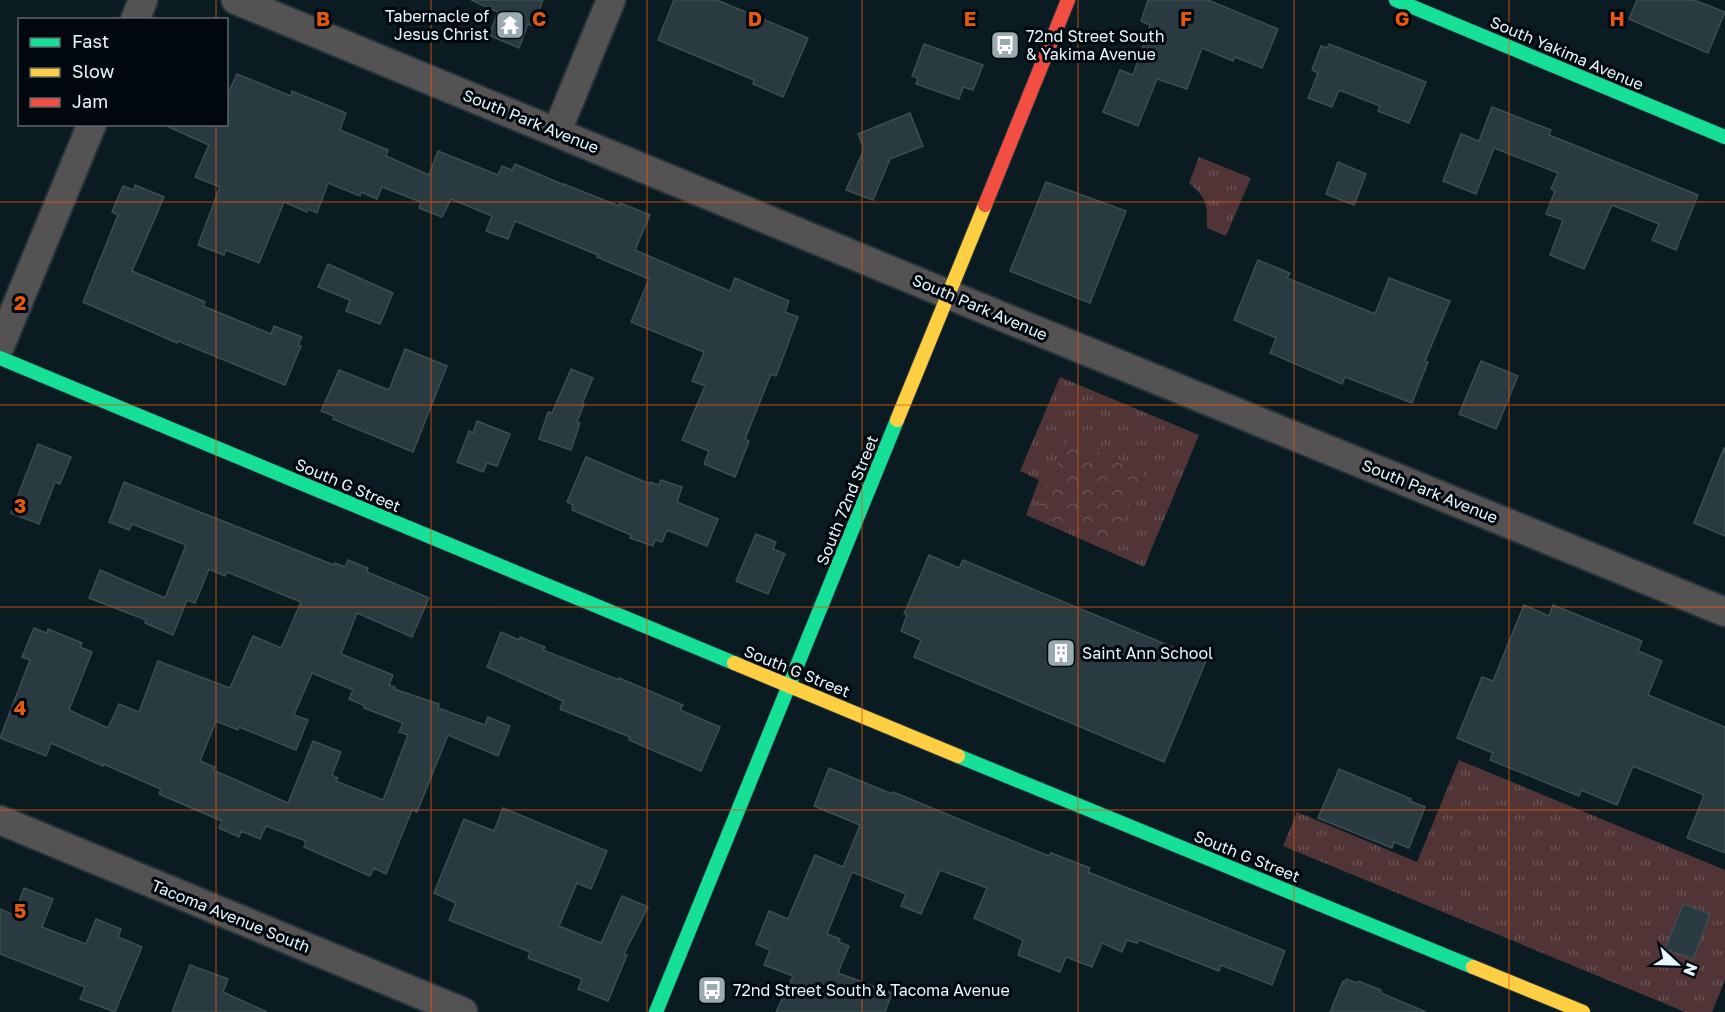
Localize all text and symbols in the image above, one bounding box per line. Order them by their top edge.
text: B [316,6,330,30]
place label: Tabernacle of Jesus Christ [385,6,489,44]
text: C [532,6,546,30]
text: D [748,6,762,30]
text: E [964,6,976,30]
text: F [1180,6,1192,30]
text: G [1395,6,1409,30]
text: H [1609,6,1625,30]
temple icon: Tabernacle of Jesus Christ [494,9,526,41]
street label: South Yakima Avenue [1487,12,1647,94]
legend [18,18,228,126]
place label: 72nd Street South & Yakima Avenue [1026,26,1165,64]
bus stop icon: 72nd Street South & Yakima Avenue [989,29,1021,61]
text: Fast [72,30,109,52]
text: Slow [72,60,115,82]
street label: South Park Avenue [460,85,602,157]
text: Jam [72,90,108,112]
street label: South Park Avenue [909,269,1051,345]
text: 2 [14,290,26,314]
street label: South 72nd Street [812,432,882,568]
street label: South G Street [292,454,404,516]
street label: South Park Avenue [1359,455,1501,527]
text: 3 [14,493,26,517]
building icon: Saint Ann School [1045,637,1077,669]
street label: South G Street [741,641,853,701]
place label: Saint Ann School [1082,643,1213,663]
text: 4 [14,695,26,719]
street label: South G Street [1191,826,1303,886]
street label: Tacoma Avenue South [149,875,313,957]
text: 5 [14,898,26,922]
north arrow [1647,934,1707,994]
text: N [1679,960,1702,979]
bus stop icon: 72nd Street South & Tacoma Avenue [696,974,728,1006]
place label: 72nd Street South & Tacoma Avenue [733,980,1010,1000]

